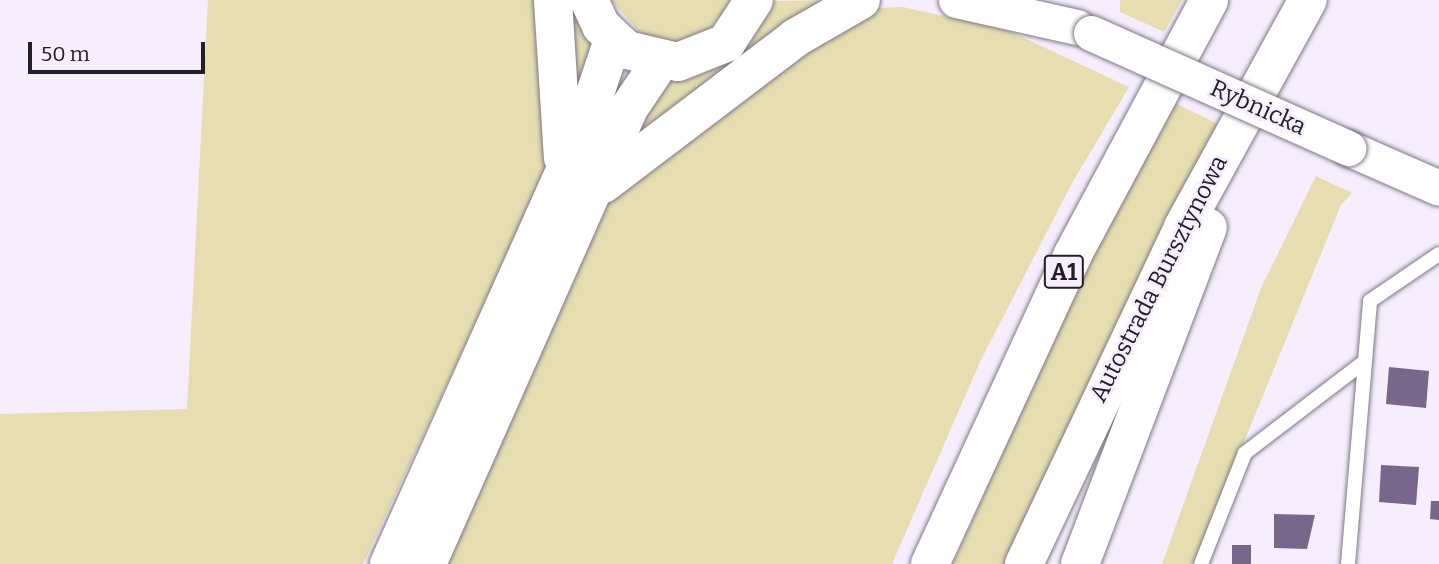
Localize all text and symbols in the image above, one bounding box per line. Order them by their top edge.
scale bar [32,28,208,72]
text: 50 m [41,41,90,67]
street label: Rybnicka [1206,74,1310,142]
street label: Autostrada Bursztynowa [1084,151,1234,407]
road number: A1 [1043,252,1085,292]

